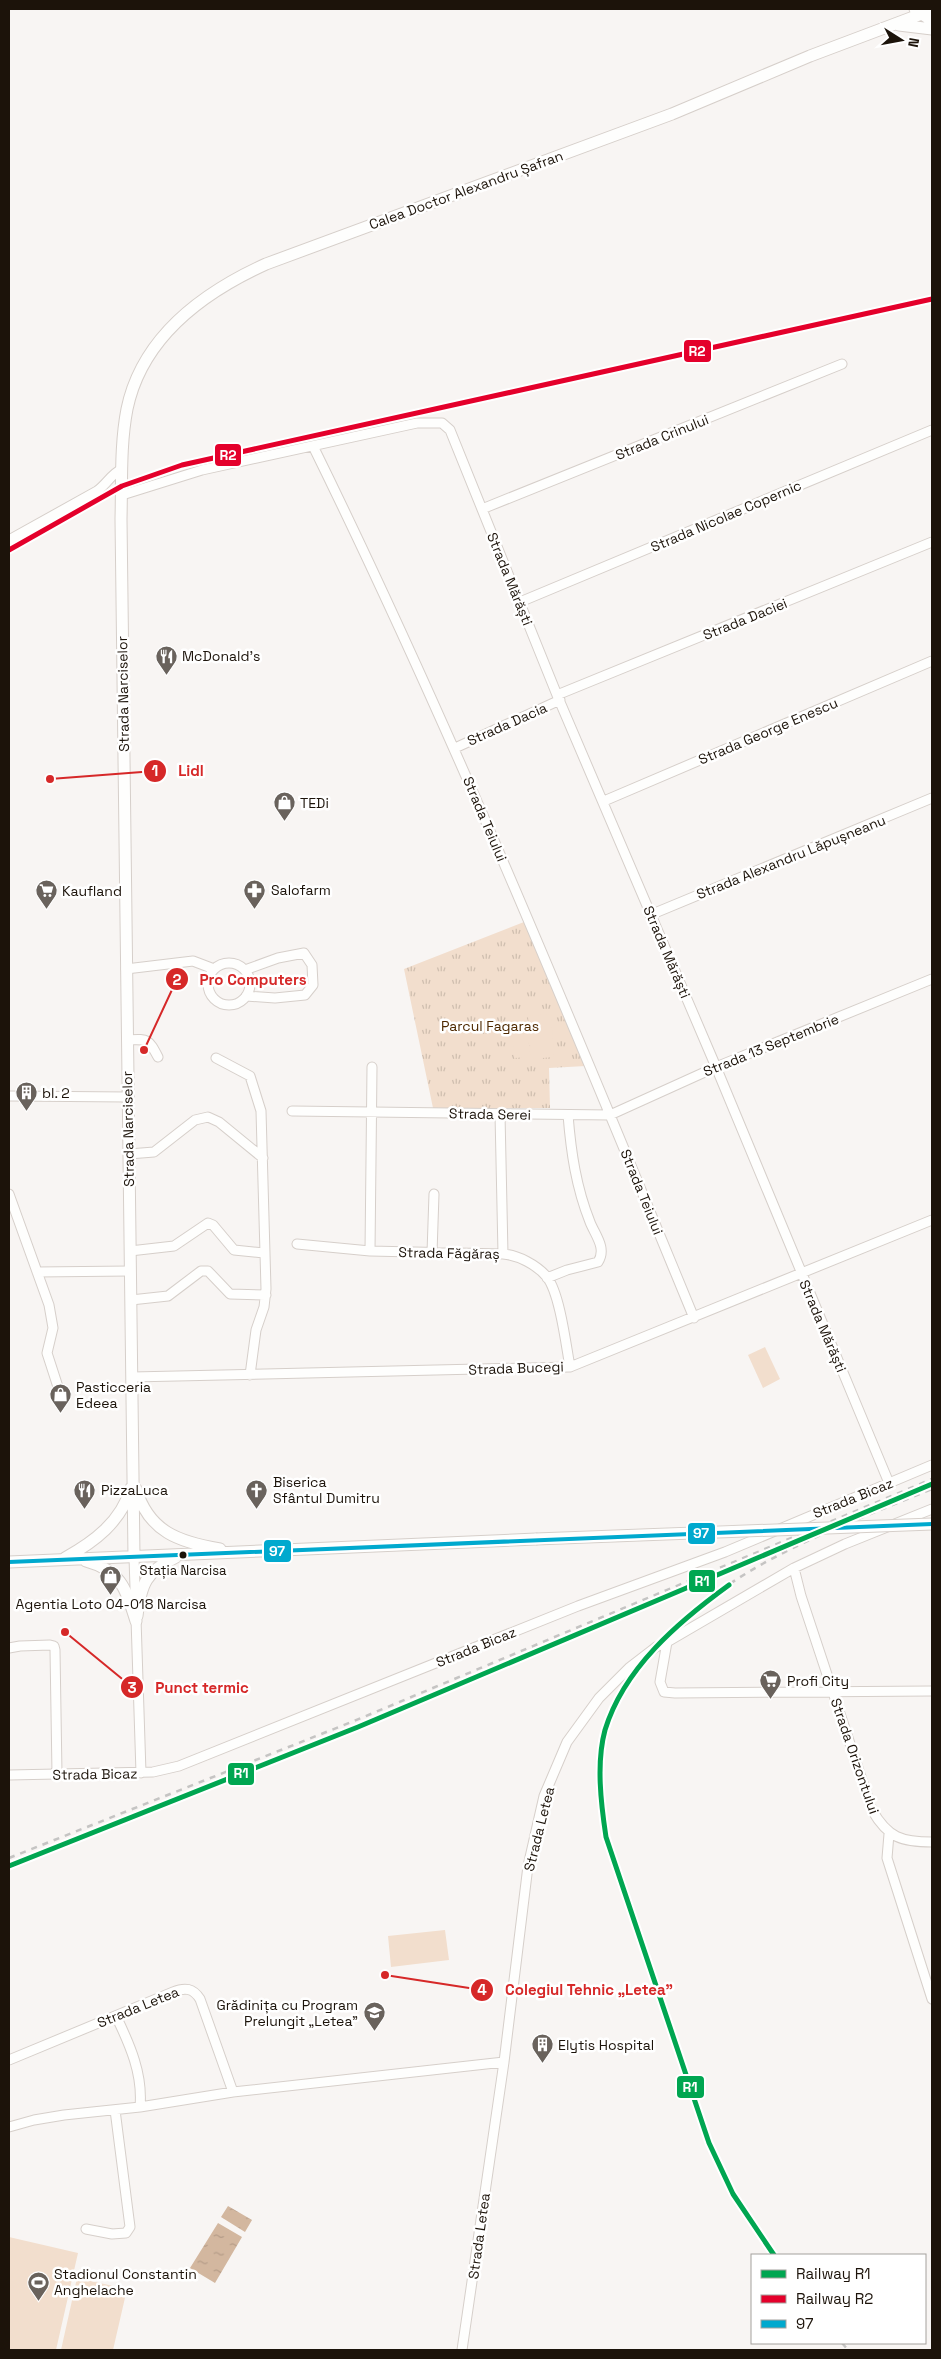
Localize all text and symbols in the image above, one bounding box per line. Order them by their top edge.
north arrow [876,15,926,65]
text: N [904,36,923,49]
street label: Calea Doctor Alexandru Șafran [366,146,566,234]
line badge: R2 [683,339,712,363]
text: R2 [688,342,706,360]
street label: Strada Crinului [613,410,711,464]
line badge: R2 [214,443,242,467]
text: R2 [219,446,237,464]
street label: Strada Nicolae Copernic [648,476,804,556]
street label: Strada Mărăști [483,530,537,628]
street label: Strada Daciei [700,594,790,644]
street label: Strada Narciselor [113,636,133,752]
restaurant icon: McDonald's [154,644,178,675]
place label: McDonald's [182,647,260,665]
street label: Strada George Enescu [696,693,840,769]
street label: Strada Dacia [464,698,550,750]
callout: Lidl [143,756,214,786]
text: 1 [152,761,158,780]
text: Lidl [178,761,204,780]
street label: Strada Teiului [459,774,511,864]
shop icon: TEDi [272,791,296,822]
place label: TEDi [300,794,329,812]
street label: Strada Alexandru Lăpușneanu [694,811,888,903]
pharmacy icon: Salofarm [243,878,267,909]
supermarket icon: Kaufland [34,879,58,910]
place label: Salofarm [271,881,331,899]
place label: Kaufland [62,882,122,900]
street label: Strada Mărăști [639,903,695,1001]
callout: Pro Computers [165,964,317,994]
text: 2 [173,970,182,989]
text: Pro Computers [199,970,307,989]
street label: Strada 13 Septembrie [701,1010,841,1080]
park label: Parcul Fagaras [441,1017,539,1035]
street label: Strada Narciselor [118,1071,138,1187]
building icon: bl. 2 [14,1081,38,1112]
place label: bl. 2 [42,1084,70,1102]
street label: Strada Serei [449,1104,531,1124]
street label: Strada Teiului [617,1147,667,1237]
street label: Strada Făgăraș [398,1243,500,1263]
street label: Strada Mărăști [795,1277,851,1375]
street label: Strada Bucegi [468,1357,564,1379]
place label: Pasticceria Edeea [76,1378,151,1412]
shop icon: Pasticceria Edeea [48,1383,72,1414]
place label: Biserica Sfântul Dumitru [273,1473,380,1507]
street label: Strada Bicaz [810,1474,896,1522]
restaurant icon: PizzaLuca [73,1478,97,1509]
church icon: Biserica Sfântul Dumitru [245,1478,269,1509]
place label: PizzaLuca [101,1481,168,1499]
line badge: 97 [687,1522,716,1545]
text: 97 [693,1524,709,1542]
line badge: 97 [263,1539,292,1563]
text: 97 [269,1542,285,1560]
marker: Stația Narcisa [178,1550,188,1560]
place label: Stația Narcisa [140,1562,227,1579]
shop icon: Agentia Loto 04-018 Narcisa [99,1564,123,1595]
line badge: R1 [688,1569,716,1593]
text: R1 [694,1572,710,1590]
place label: Agentia Loto 04-018 Narcisa [15,1595,207,1613]
street label: Strada Bicaz [433,1623,519,1671]
supermarket icon: Profi City [759,1669,783,1700]
callout: Punct termic [120,1672,258,1702]
place label: Profi City [787,1672,849,1690]
text: 3 [127,1678,137,1697]
text: Punct termic [155,1678,249,1697]
street label: Strada Orizontului [827,1696,883,1816]
line badge: R1 [227,1762,255,1786]
street label: Strada Bicaz [52,1764,138,1784]
text: R1 [233,1764,249,1782]
street label: Strada Letea [520,1785,558,1873]
callout: Colegiul Tehnic „Letea” [469,1975,683,2005]
text: 4 [477,1980,487,1999]
text: Colegiul Tehnic „Letea” [505,1980,673,1999]
street label: Strada Letea [94,1982,182,2032]
place label: Grădinița cu Program Prelungit „Letea” [217,1996,358,2030]
school or university icon: Grădinița cu Program Prelungit „Letea” [362,2001,386,2032]
building icon: Elytis Hospital [530,2033,554,2064]
place label: Elytis Hospital [558,2036,654,2054]
line badge: R1 [676,2075,705,2099]
text: R1 [682,2078,698,2096]
street label: Strada Letea [464,2192,494,2280]
legend [751,2254,926,2344]
text: Railway R1 [796,2264,871,2283]
place label: Stadionul Constantin Anghelache [54,2265,197,2299]
sports icon: Stadionul Constantin Anghelache [26,2270,50,2301]
text: Railway R2 [796,2289,873,2308]
text: 97 [796,2314,813,2333]

